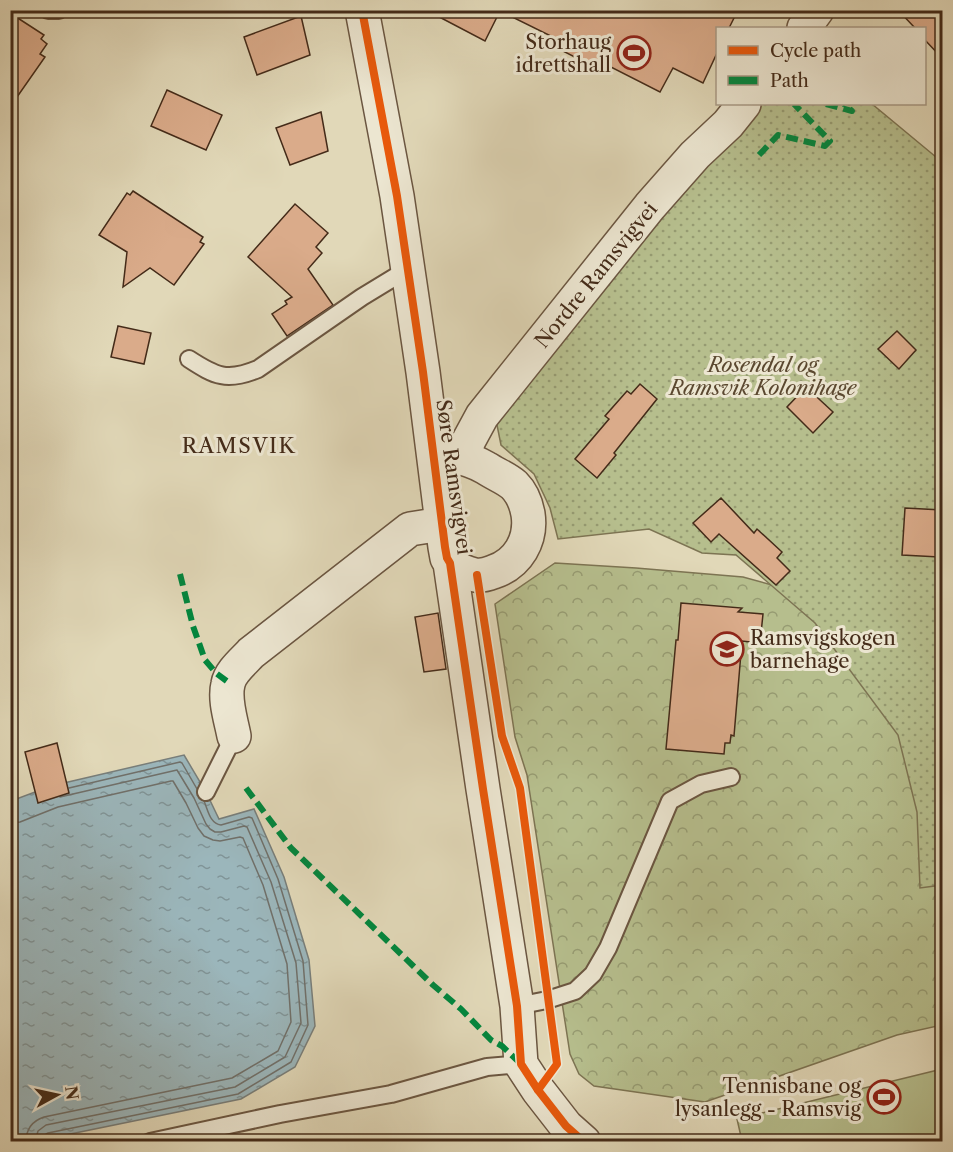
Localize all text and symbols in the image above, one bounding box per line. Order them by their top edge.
legend [716,27,926,105]
place label: Storhaug idrettshall [516,30,611,77]
sports icon: Storhaug idrettshall [616,35,652,71]
text: Cycle path [770,40,861,62]
text: Path [770,70,809,92]
street label: Nordre Ramsvigvei [530,197,662,353]
park label: Rosendal og Ramsvik Kolonihage [668,353,858,400]
street label: Søre Ramsvigvei [431,398,477,556]
district label: RAMSVIK [182,433,296,458]
place label: Ramsvigskogen barnehage [750,626,896,673]
school or university icon: Ramsvigskogen barnehage [709,631,745,667]
north arrow [27,1065,87,1125]
place label: Tennisbane og lysanlegg - Ramsvig [675,1074,861,1121]
sports icon: Tennisbane og lysanlegg - Ramsvig [866,1079,902,1115]
text: N [61,1085,83,1101]

